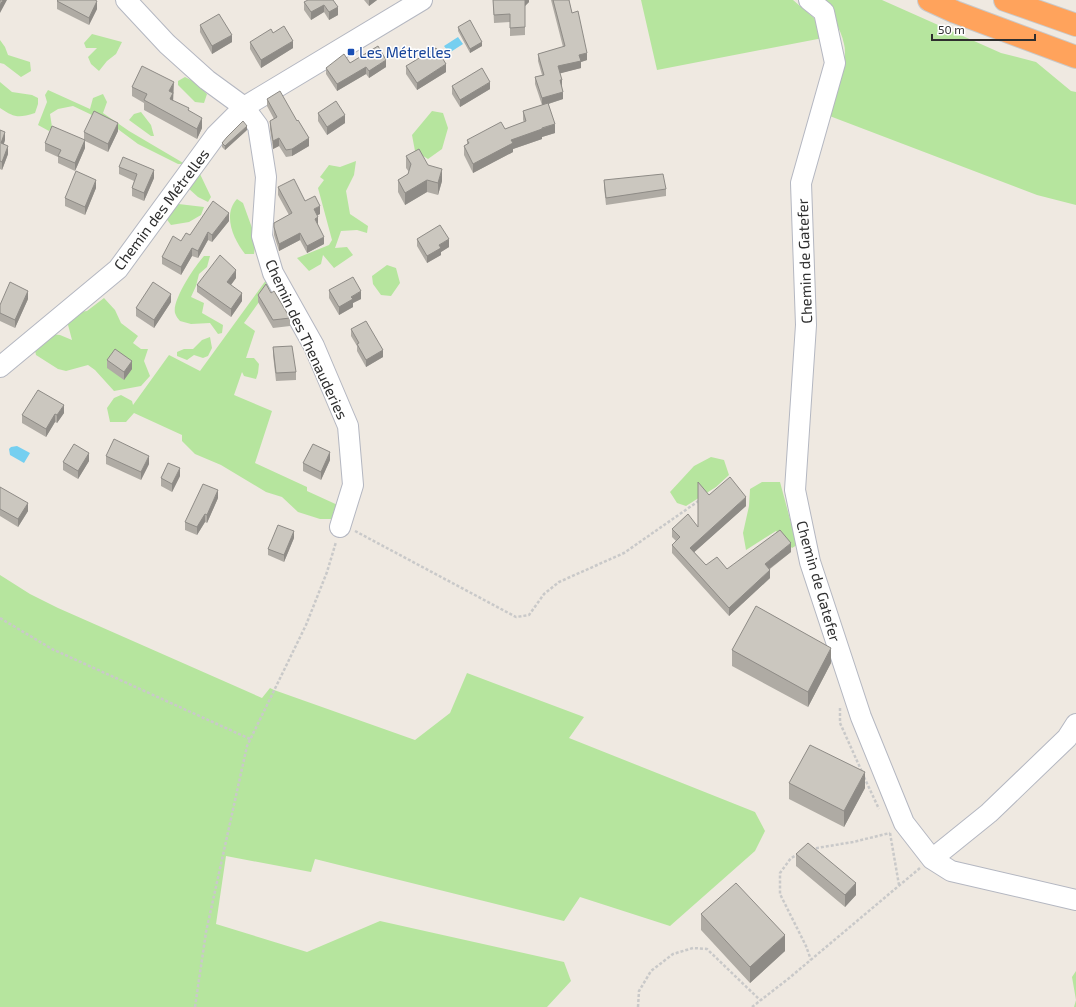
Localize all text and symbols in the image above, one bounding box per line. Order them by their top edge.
scale bar [932,16,1035,42]
text: 50 m [938,22,965,36]
place label: Les Métrelles [359,43,451,61]
marker: Les Métrelles [346,47,356,57]
street label: Chemin des Métrelles [110,145,212,273]
street label: Chemin de Gatefer [793,198,815,324]
street label: Chemin des Thenauderies [262,256,352,422]
street label: Chemin de Gatefer [793,518,845,644]

